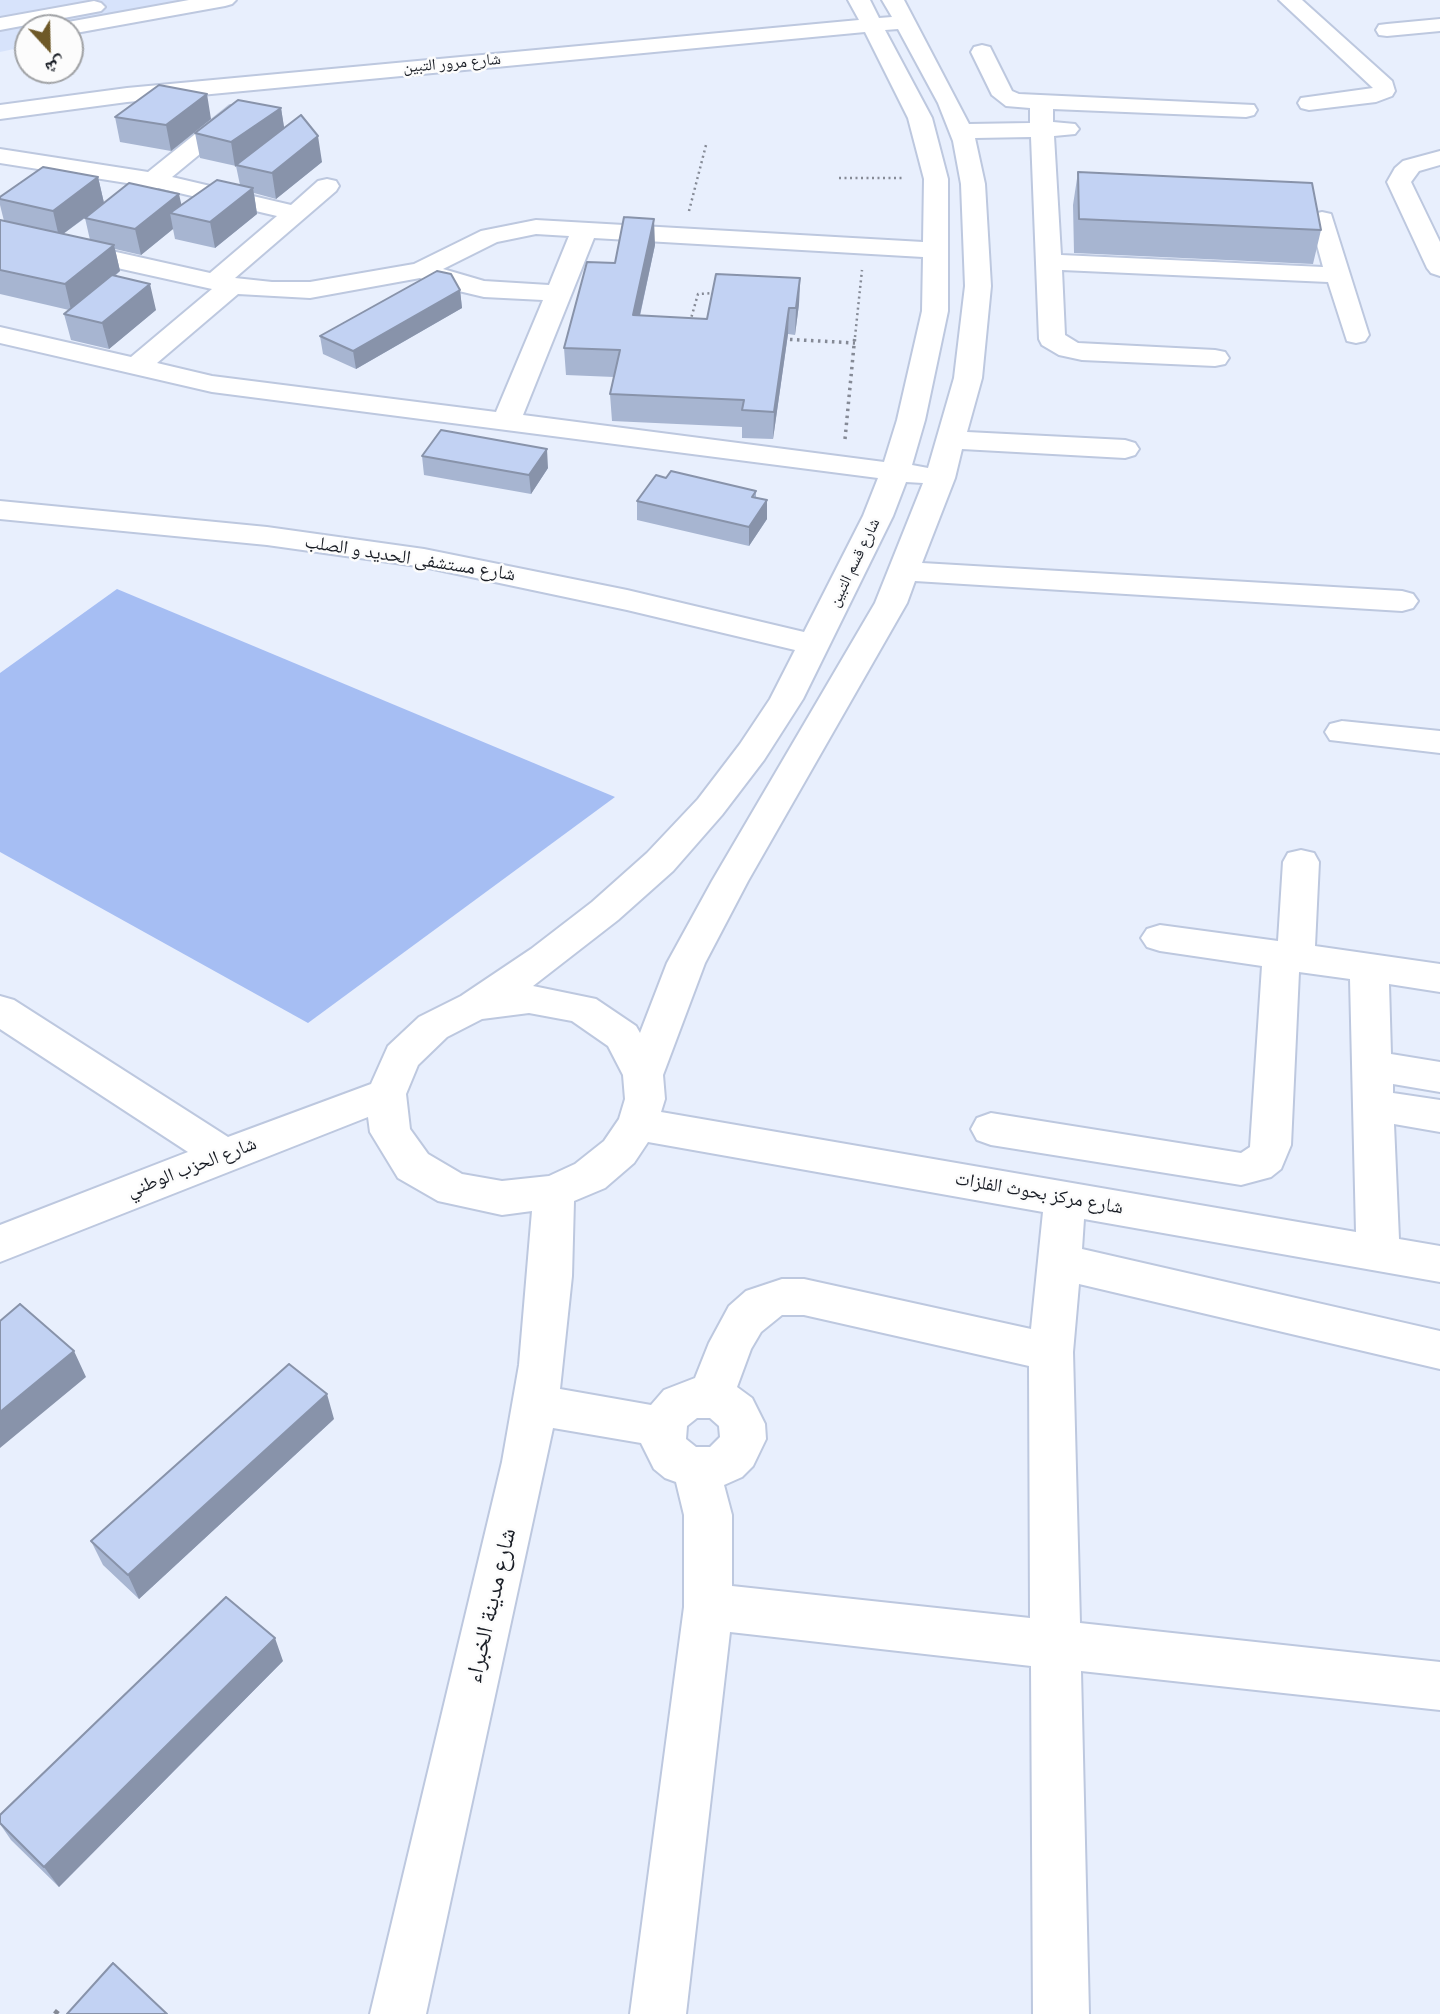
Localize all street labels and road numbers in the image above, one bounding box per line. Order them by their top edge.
street label: شارع مرور التبين [402,50,502,78]
street label: شارع قسم التبين [825,515,885,611]
street label: شارع مستشفى الحديد و الصلب [303,531,517,587]
street label: شارع الحزب الوطني [124,1133,260,1203]
street label: شارع مركز بحوث الفلزات [953,1168,1125,1220]
street label: شارع مدينة الخبراء [461,1526,523,1686]

